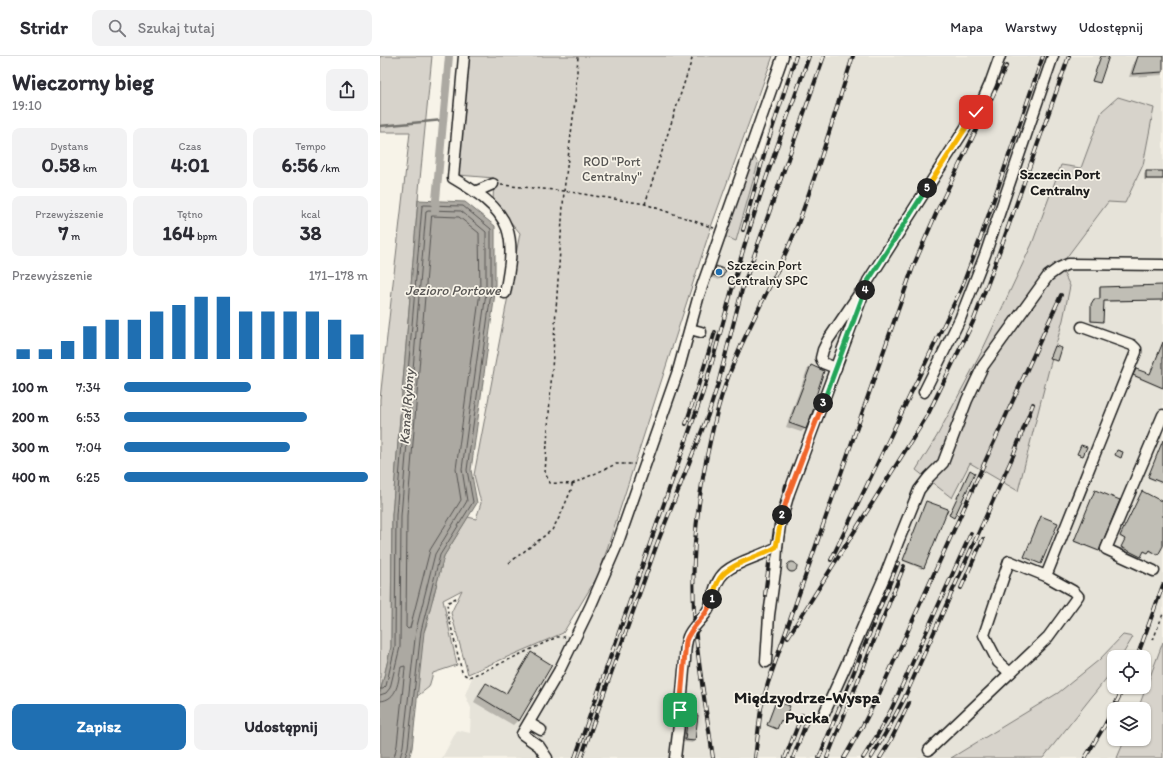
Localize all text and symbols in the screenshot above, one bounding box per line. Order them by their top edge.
search box [92,10,372,46]
text: Stridr [20,16,68,39]
icon: search [106,17,128,39]
text: Szukaj tutaj [138,19,215,37]
text: Mapa [950,19,983,36]
text: Warstwy [1005,19,1057,36]
text: Udostępnij [1079,19,1143,36]
text: Wieczorny bieg [12,69,154,96]
button: share [326,69,368,111]
pin [959,95,993,129]
text: 19:10 [12,98,42,113]
icon: check [965,101,987,123]
text: Dystans [50,140,88,153]
text: Czas [179,140,201,153]
text: Tempo [295,140,326,153]
text: 0.58 [41,153,80,177]
text: 4:01 [171,153,209,177]
text: 6:56 [282,153,318,177]
park label: ROD "Port Centralny" [582,154,642,184]
text: km [80,162,97,175]
text: /km [318,162,340,175]
district label: Szczecin Port Centralny [1020,166,1101,199]
pin: 5 [917,178,937,198]
text: 5 [924,181,930,194]
text: Przewyższenie [35,208,103,221]
text: Tętno [177,208,203,221]
text: kcal [301,208,320,221]
text: 7 [59,221,68,245]
text: 164 [163,221,194,245]
text: 38 [300,221,322,245]
text: m [68,230,80,243]
text: bpm [194,230,217,243]
place label: Szczecin Port Centralny SPC [727,258,808,288]
marker: Szczecin Port Centralny SPC [714,267,724,277]
text: Przewyższenie [12,268,93,283]
text: 171–178 m [309,268,368,283]
pin: 4 [855,280,875,300]
water label: Jezioro Portowe [405,282,502,299]
text: 4 [862,283,868,296]
water label: Kanał Rybny [396,367,418,445]
text: 100 m [12,380,48,395]
text: 7:34 [76,380,101,395]
pin: 3 [813,393,833,413]
text: 3 [820,396,826,409]
text: 200 m [12,410,49,425]
text: 6:53 [76,410,100,425]
text: 300 m [12,440,49,455]
text: 7:04 [76,440,101,455]
text: 400 m [12,470,50,485]
text: 6:25 [76,470,100,485]
pin: 2 [772,505,792,525]
text: 2 [779,508,785,521]
pin: 1 [702,589,722,609]
text: 1 [709,592,715,605]
map controls [1107,650,1151,746]
button: locate [1107,650,1151,694]
district label: Międzyodrze-Wyspa Pucka [734,687,880,727]
pin [663,693,697,727]
icon: arrive [669,699,691,721]
button: layers [1107,702,1151,746]
button: Zapisz [12,704,186,750]
button: Udostępnij [194,704,368,750]

